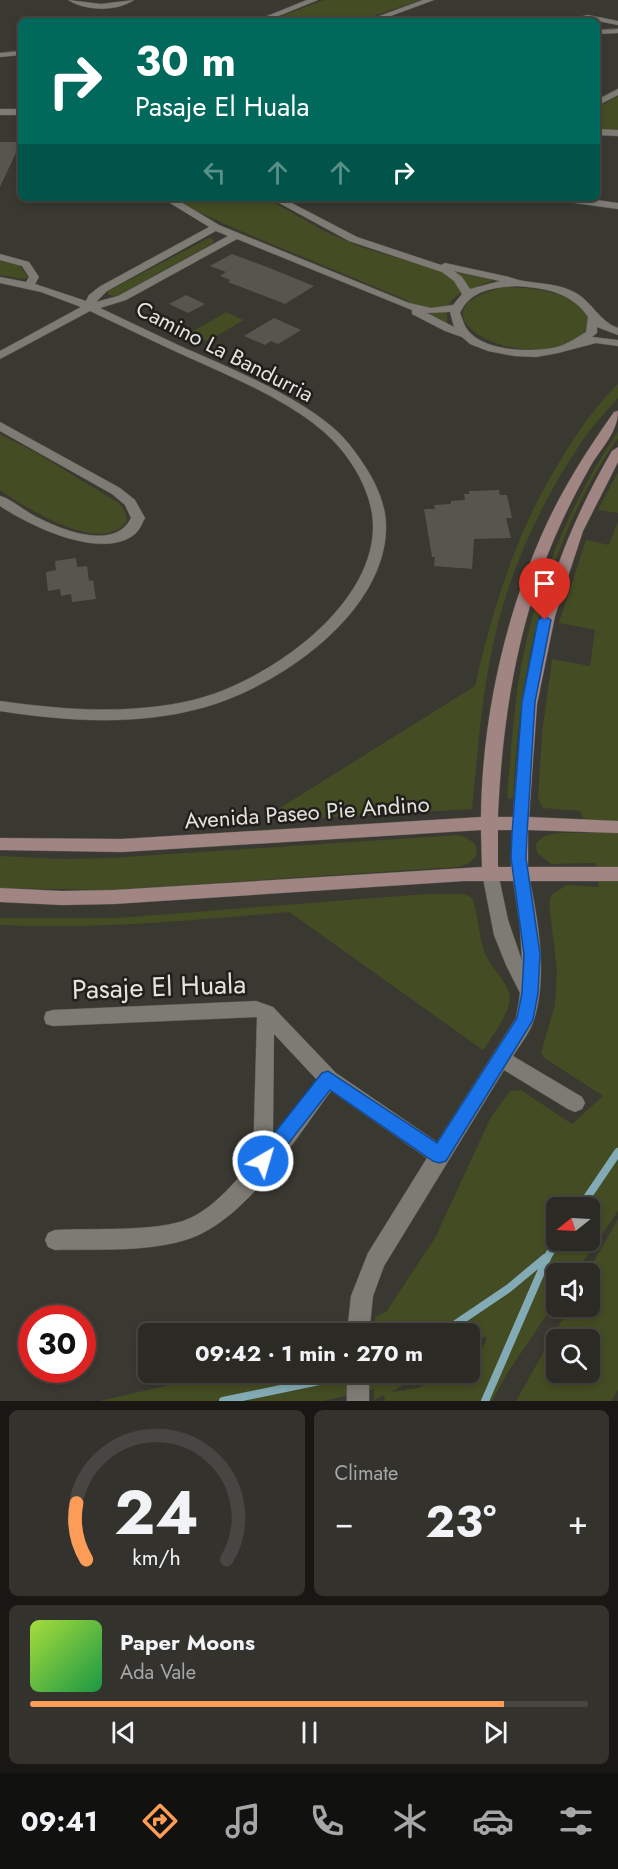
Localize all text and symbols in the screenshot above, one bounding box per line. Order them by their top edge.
text: 30 m [135,31,236,92]
icon: right [36,42,114,120]
text: Pasaje El Huala [135,87,309,126]
icon: left [198,156,231,189]
icon: ahead [261,156,294,189]
icon: ahead [324,156,357,189]
icon: right [387,156,420,189]
street label: Camino La Bandurria [131,292,319,410]
pin [519,558,570,620]
icon: arrive [528,567,561,600]
street label: Avenida Paseo Pie Andino [183,787,431,837]
street label: Pasaje El Huala [71,964,247,1009]
position arrow [231,1129,295,1193]
north arrow [546,1197,600,1251]
map controls [546,1197,600,1383]
button: sound [546,1263,600,1317]
speed limit sign: 30 [18,1305,96,1383]
button: search [546,1329,600,1383]
text: 09:42 · 1 min · 270 m [195,1337,423,1369]
text: Climate [335,1459,398,1488]
text: 24 [115,1467,199,1557]
text: 23° [425,1489,496,1554]
text: − [335,1499,354,1546]
text: + [568,1499,588,1546]
text: km/h [133,1542,181,1573]
text: Paper Moons [120,1626,255,1658]
text: Ada Vale [120,1658,196,1687]
icon: previous [107,1716,140,1749]
icon: pause [293,1716,326,1749]
icon: next [479,1716,512,1749]
icon: directions [139,1800,181,1842]
icon: music [222,1800,264,1842]
icon: phone [306,1800,348,1842]
icon: climate [389,1800,431,1842]
icon: car [472,1800,514,1842]
icon: filters [555,1800,597,1842]
text: 09:41 [21,1802,98,1841]

